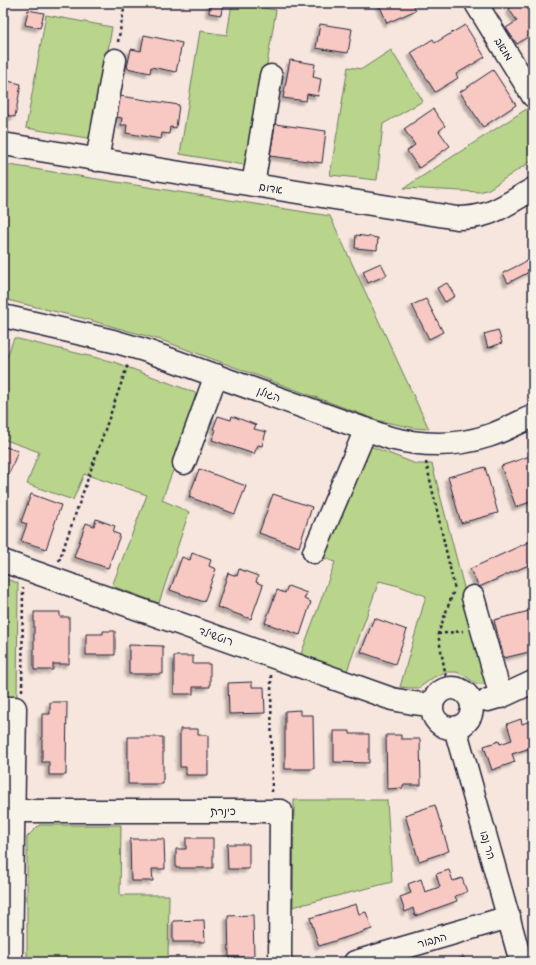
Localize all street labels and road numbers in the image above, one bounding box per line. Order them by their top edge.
street label: מואב [492,35,516,63]
street label: אדום [258,180,284,197]
street label: הגולן [255,384,283,405]
street label: רוטשילד [197,624,235,649]
street label: כינרת [210,805,236,818]
street label: הר נבו [477,829,498,861]
street label: התבור [416,930,448,951]

